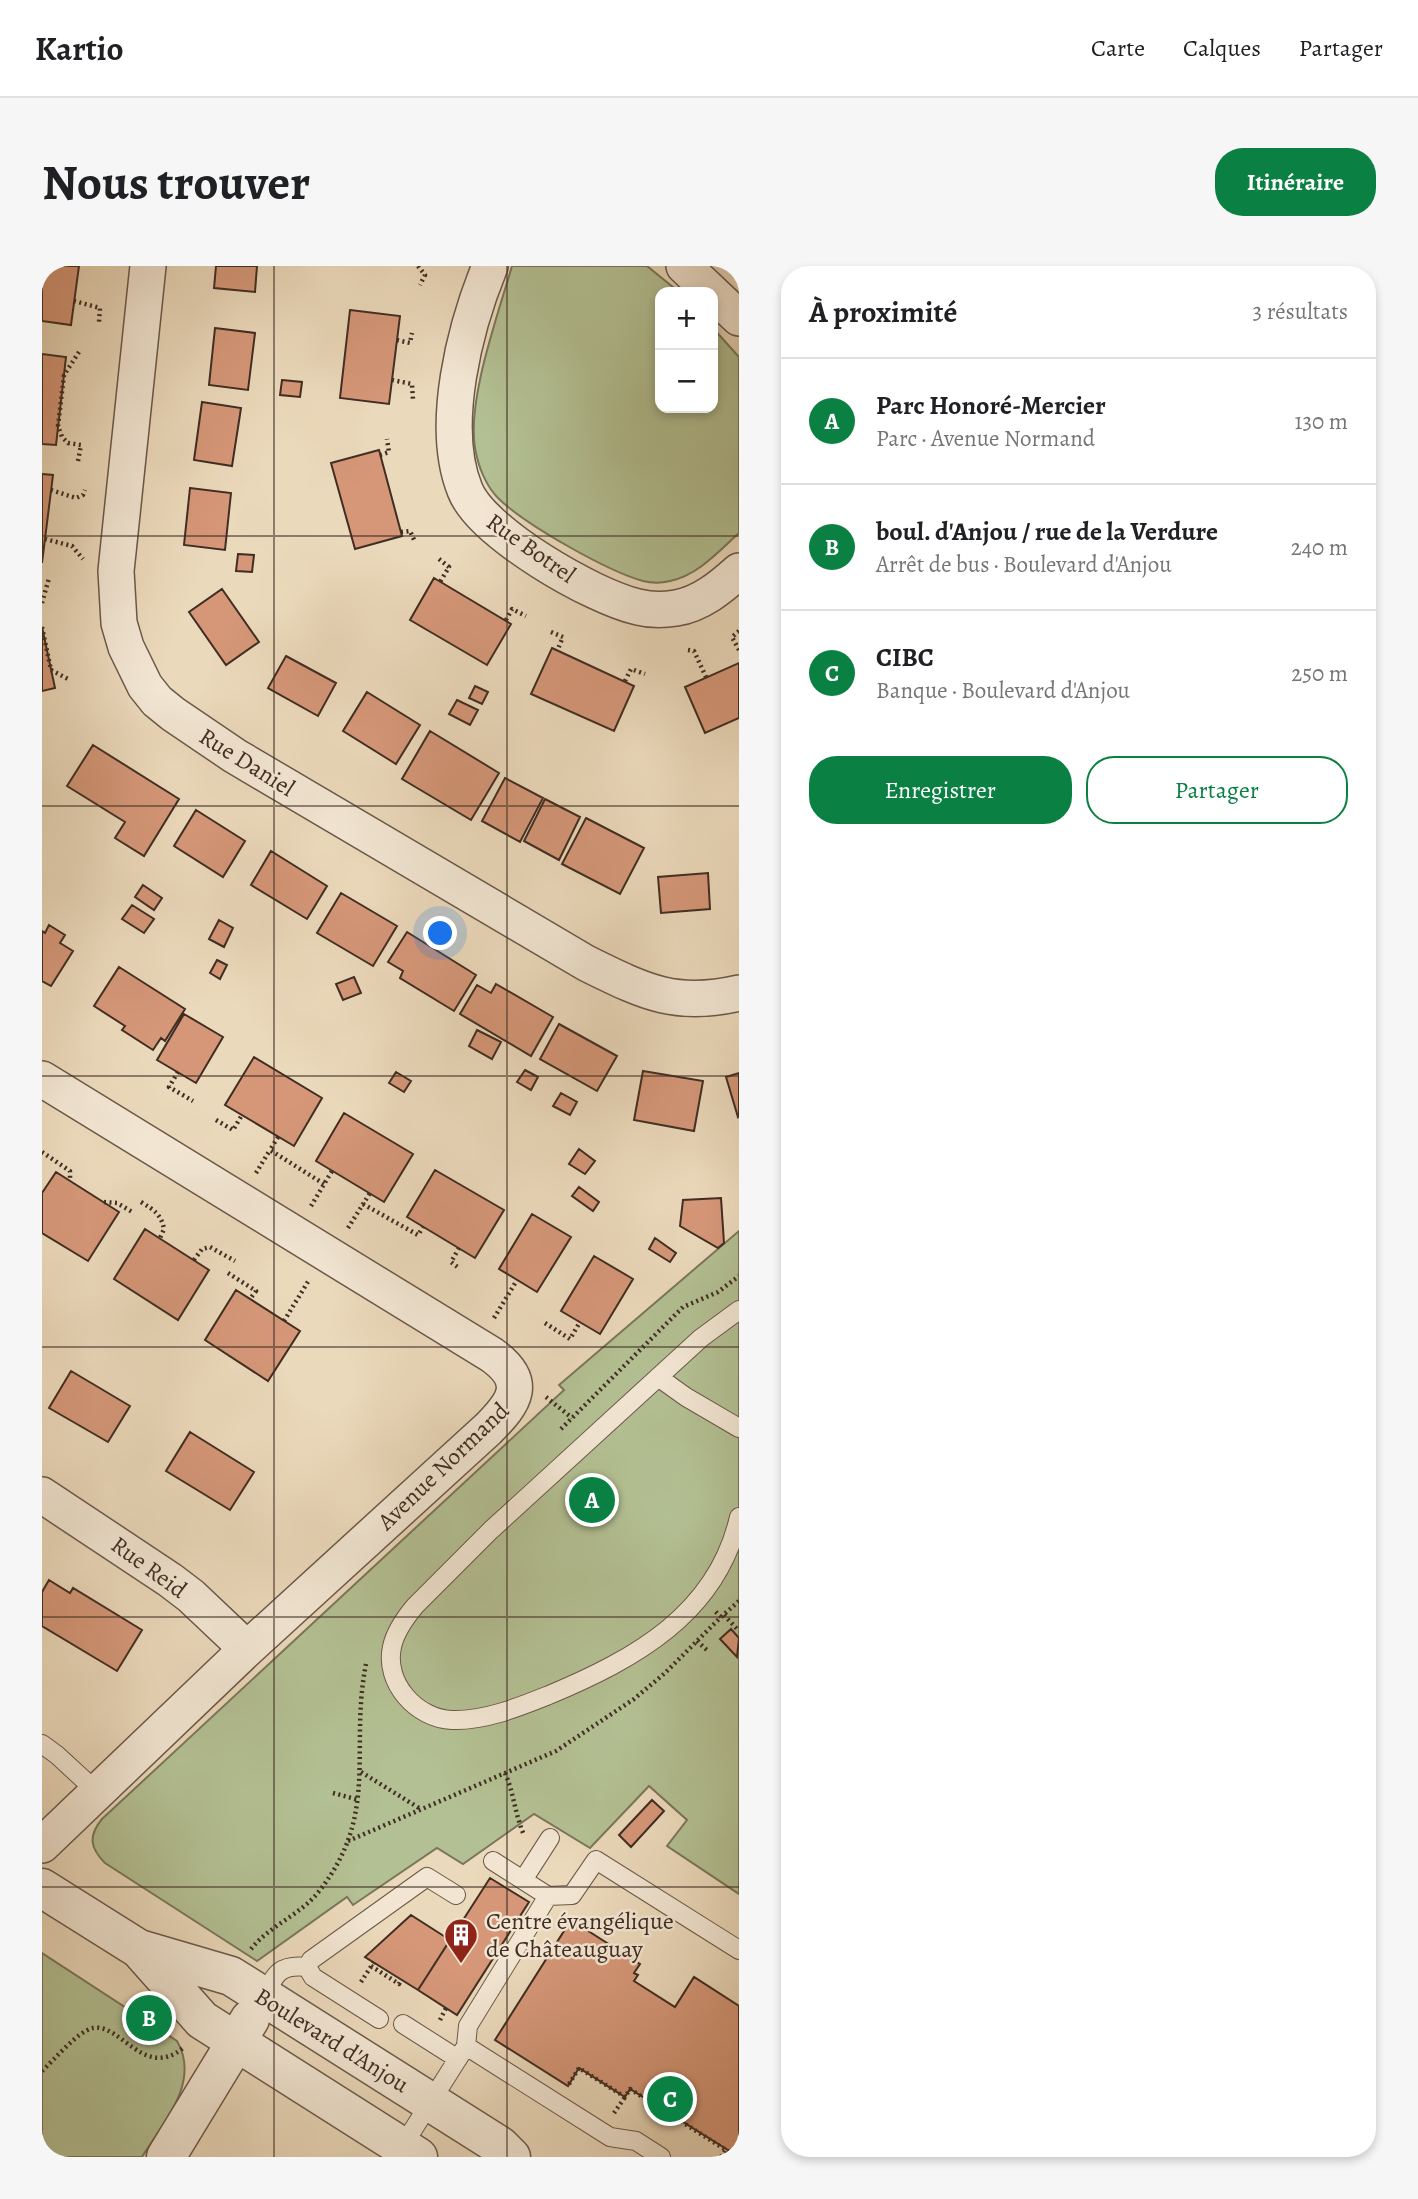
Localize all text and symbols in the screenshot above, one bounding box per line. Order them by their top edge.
text: Kartio [35,26,123,71]
text: Carte [1091,32,1145,64]
text: Calques [1183,32,1261,64]
text: Partager [1299,32,1383,64]
button: Itinéraire [1215,148,1376,216]
text: Nous trouver [42,149,310,216]
map controls [655,287,718,413]
button: + [655,287,718,350]
text: À proximité [809,292,957,332]
text: 3 résultats [1253,296,1348,327]
button: − [655,350,718,413]
text: Parc Honoré-Mercier [876,388,1106,423]
text: A [825,406,839,437]
text: 130 m [1295,406,1348,437]
text: Parc · Avenue Normand [876,423,1095,454]
street label: Rue Botrel [480,506,582,590]
text: boul. d'Anjou / rue de la Verdure [876,514,1218,549]
text: B [825,532,839,563]
text: 240 m [1291,532,1348,563]
text: Arrêt de bus · Boulevard d'Anjou [876,549,1172,580]
text: CIBC [876,640,934,675]
text: C [825,658,839,689]
text: 250 m [1291,658,1348,689]
text: Banque · Boulevard d'Anjou [876,675,1130,706]
street label: Rue Daniel [193,720,301,804]
button: Enregistrer [809,756,1072,824]
button: Partager [1086,756,1348,824]
your location [423,916,457,950]
street label: Avenue Normand [370,1395,516,1538]
pin: A [569,1474,615,1526]
street label: Rue Reid [104,1529,194,1606]
place label: Centre évangélique de Châteauguay [486,1905,674,1965]
building icon: Centre évangélique de Châteauguay [442,1916,480,1965]
street label: Boulevard d'Anjou [249,1980,415,2100]
pin: B [126,1992,172,2044]
pin: C [647,2073,693,2125]

